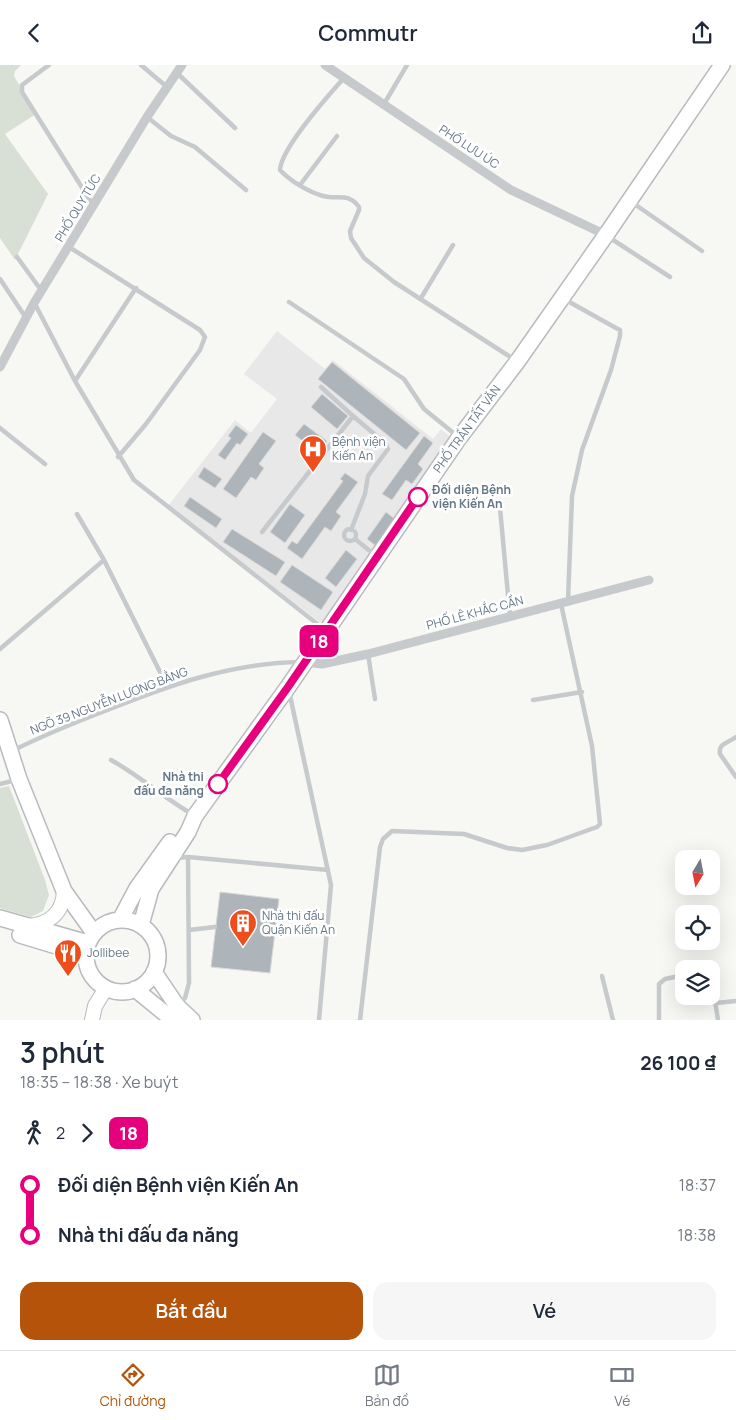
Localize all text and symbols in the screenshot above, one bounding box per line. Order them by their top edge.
text: Commutr [318,18,418,48]
icon: back [20,19,48,47]
icon: share [688,19,716,47]
street label: PHỐ LƯU ÚC [436,120,504,173]
street label: PHỐ QUY TỨC [50,170,105,245]
street label: PHỐ TRẦN TẤT VĂN [428,381,504,476]
place label: Bệnh viện Kiến An [332,433,386,464]
hospital icon: Bệnh viện Kiến An [298,434,328,473]
place label: Đối diện Bệnh viện Kiến An [432,481,511,512]
marker: Đối diện Bệnh viện Kiến An [408,487,428,507]
street label: PHỐ LÊ KHẮC CẦN [424,590,525,634]
line badge: 18 [296,625,342,657]
text: 18 [310,629,328,653]
street label: NGÕ 39 NGUYỄN LƯƠNG BẰNG [27,661,191,738]
place label: Nhà thi đấu đa năng [134,768,204,799]
marker: Nhà thi đấu đa năng [208,774,228,794]
north arrow [675,850,720,895]
map controls [675,850,720,1005]
button: locate [675,905,720,950]
place label: Nhà thi đấu Quận Kiến An [262,907,335,938]
building icon: Nhà thi đấu Quận Kiến An [228,908,258,947]
restaurant icon: Jollibee [53,938,83,977]
place label: Jollibee [87,944,129,961]
button: layers [675,960,720,1005]
text: 3 phút [20,1033,105,1071]
text: 26 100 ₫ [640,1050,716,1076]
text: 18:35 – 18:38 · Xe buýt [20,1071,178,1093]
icon: walk [20,1119,48,1147]
icon: forward [73,1119,101,1147]
text: 18 [119,1121,138,1145]
text: 2 [56,1122,65,1144]
text: Đối diện Bệnh viện Kiến An [58,1172,299,1198]
text: 18:37 [679,1174,716,1196]
text: Nhà thi đấu đa năng [58,1222,239,1248]
text: 18:38 [678,1224,716,1246]
button: Bắt đầu [20,1282,363,1340]
button: Vé [373,1282,716,1340]
tab: Chỉ đường [100,1361,166,1410]
tab: Bản đồ [365,1361,409,1410]
tab: Vé [608,1361,636,1410]

